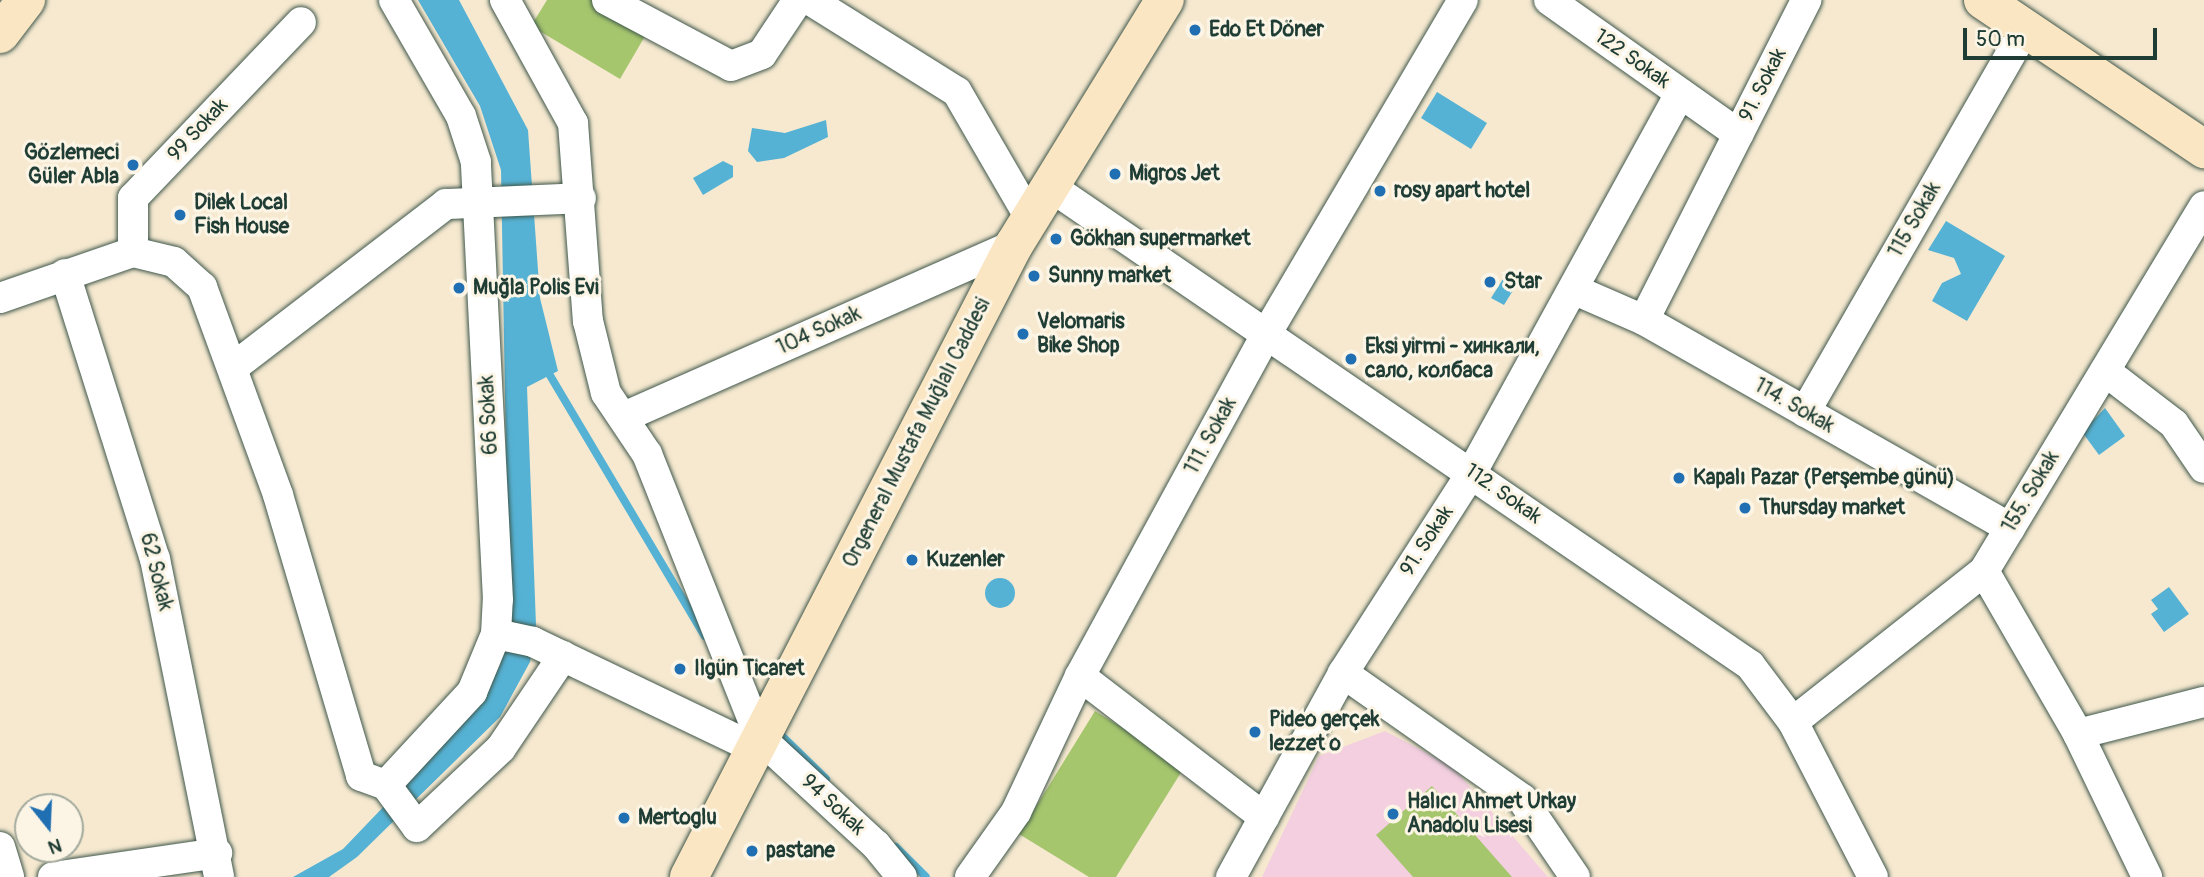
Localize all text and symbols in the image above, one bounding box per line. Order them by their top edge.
scale bar [1966,14,2160,58]
place label: Edo Et Döner [1209,17,1324,43]
marker: Edo Et Döner [1187,22,1203,38]
street label: 122 Sokak [1589,24,1675,94]
text: 50 m [1976,26,2025,53]
street label: 91. Sokak [1734,44,1792,126]
street label: 99 Sokak [163,93,233,167]
place label: Gözlemeci Güler Abla [24,140,119,190]
marker: Gözlemeci Güler Abla [125,157,141,173]
place label: Migros Jet [1129,161,1220,187]
marker: Migros Jet [1107,166,1123,182]
place label: rosy apart hotel [1394,178,1530,204]
street label: 115 Sokak [1883,178,1947,262]
marker: rosy apart hotel [1372,183,1388,199]
place label: Dilek Local Fish House [194,190,289,240]
marker: Dilek Local Fish House [172,207,188,223]
place label: Gökhan supermarket [1070,226,1250,252]
marker: Gökhan supermarket [1048,231,1064,247]
place label: Sunny market [1048,263,1171,289]
marker: Sunny market [1026,268,1042,284]
place label: Star [1504,269,1542,295]
marker: Star [1482,274,1498,290]
place label: Muğla Polis Evi [473,275,599,301]
marker: Muğla Polis Evi [451,280,467,296]
street label: Orgeneral Mustafa Muğlalı Caddesi [838,294,996,572]
street label: 104 Sokak [773,301,865,361]
place label: Velomaris Bike Shop [1037,309,1125,359]
marker: Velomaris Bike Shop [1015,326,1031,342]
place label: Eksi yirmi - хинкали, сало, колбаса [1365,334,1540,384]
marker: Eksi yirmi - хинкали, сало, колбаса [1343,351,1359,367]
street label: 114. Sokak [1749,373,1839,439]
street label: 66 Sokak [474,374,504,456]
street label: 111. Sokak [1179,393,1243,479]
street label: 155. Sokak [1997,447,2065,537]
street label: 112. Sokak [1460,458,1546,530]
place label: Kapalı Pazar (Perşembe günü) [1693,465,1955,491]
marker: Kapalı Pazar (Perşembe günü) [1671,470,1687,486]
place label: Thursday market [1759,495,1905,521]
marker: Thursday market [1737,500,1753,516]
street label: 91. Sokak [1395,501,1459,581]
street label: 62 Sokak [134,530,178,614]
place label: Kuzenler [926,547,1005,573]
marker: Kuzenler [904,552,920,568]
place label: Ilgün Ticaret [694,656,805,682]
marker: Ilgün Ticaret [672,661,688,677]
place label: Pideo gerçek lezzet o [1269,707,1379,757]
marker: Pideo gerçek lezzet o [1247,724,1263,740]
street label: 94 Sokak [796,769,870,841]
place label: Halıcı Ahmet Urkay Anadolu Lisesi [1407,789,1576,839]
north arrow [14,793,84,863]
place label: Mertoglu [638,805,717,831]
marker: Halıcı Ahmet Urkay Anadolu Lisesi [1385,806,1401,822]
marker: Mertoglu [616,810,632,826]
text: N [45,833,65,859]
place label: pastane [766,838,835,864]
marker: pastane [744,843,760,859]

